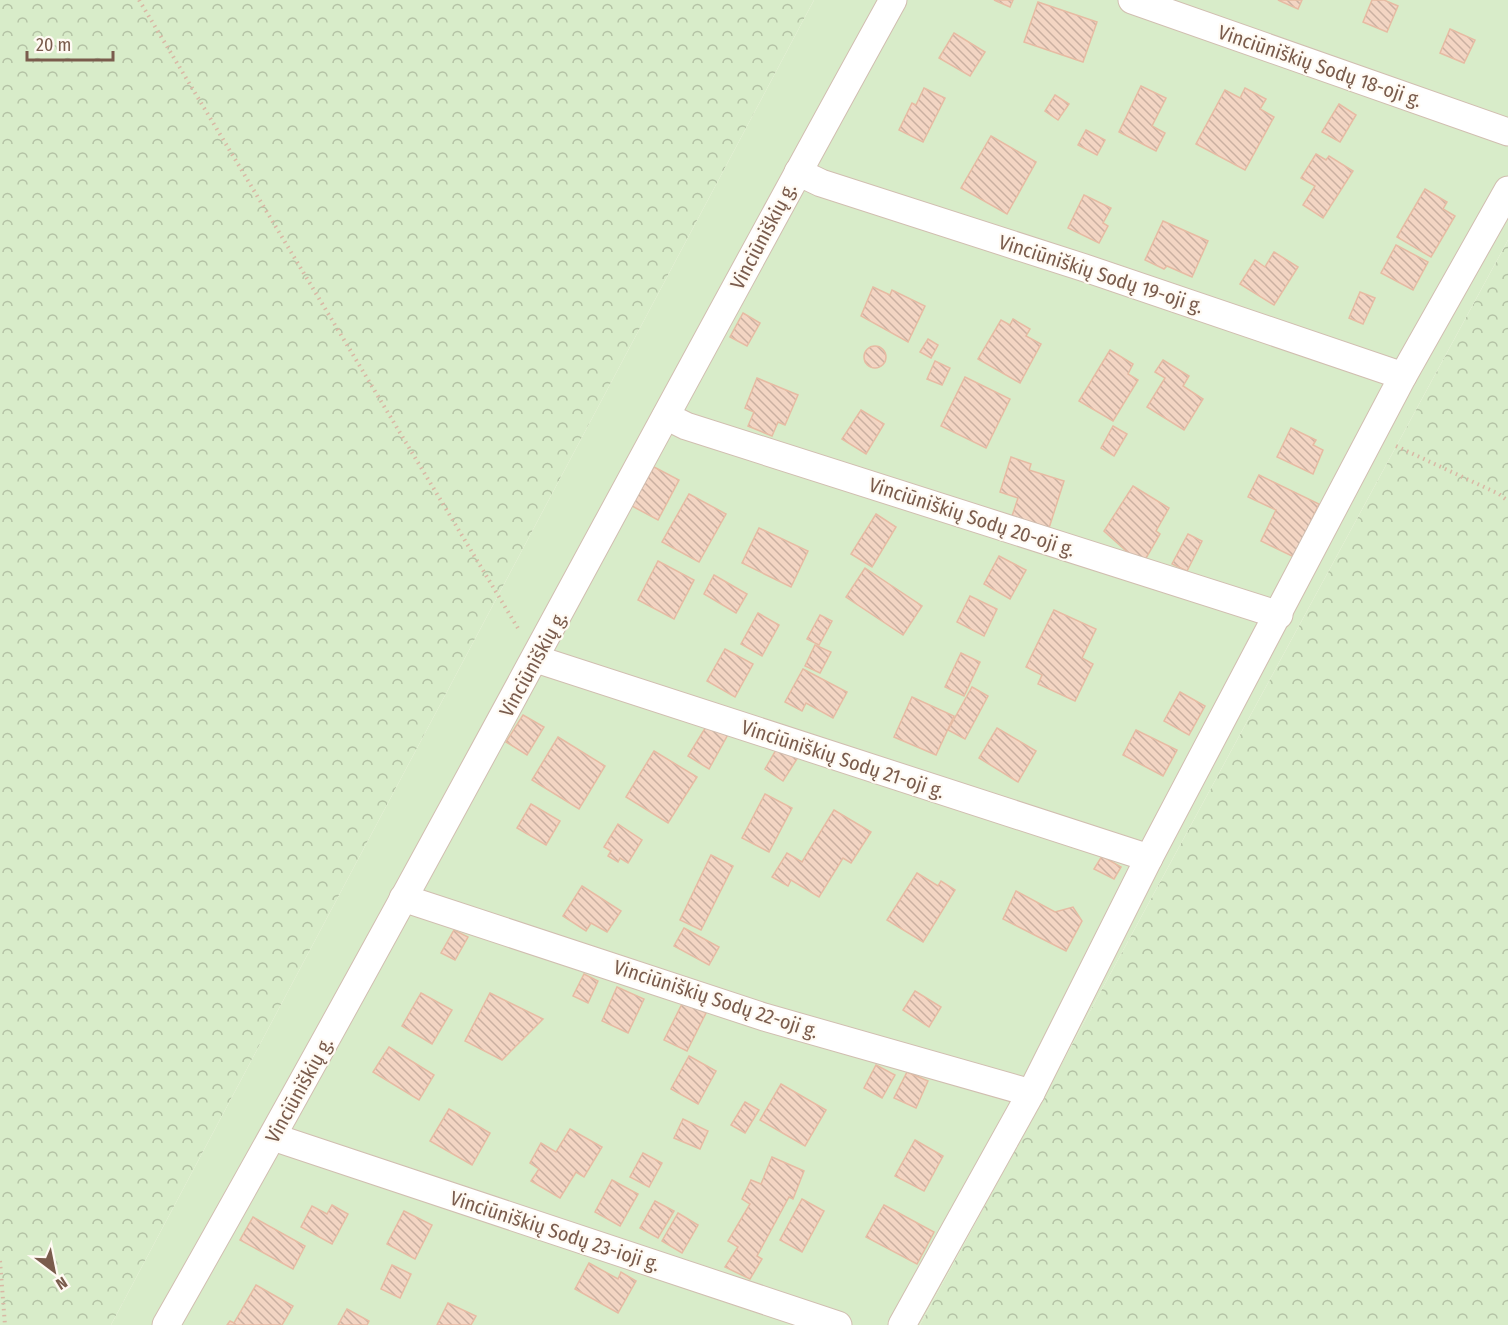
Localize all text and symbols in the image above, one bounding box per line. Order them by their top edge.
street label: Vinciūniškių Sodų 18-oji g. [1215,20,1425,112]
scale bar [27,24,112,62]
text: 20 m [36,34,71,56]
street label: Vinciūniškių g. [725,179,801,293]
street label: Vinciūniškių Sodų 19-oji g. [996,230,1206,318]
street label: Vinciūniškių Sodų 20-oji g. [866,472,1078,562]
street label: Vinciūniškių g. [494,607,572,721]
street label: Vinciūniškių Sodų 21-oji g. [738,715,948,803]
street label: Vinciūniškių Sodų 22-oji g. [611,955,821,1043]
street label: Vinciūniškių g. [260,1033,338,1147]
street label: Vinciūniškių Sodų 23-ioji g. [447,1186,663,1276]
north arrow [24,1241,84,1301]
text: N [53,1273,71,1294]

